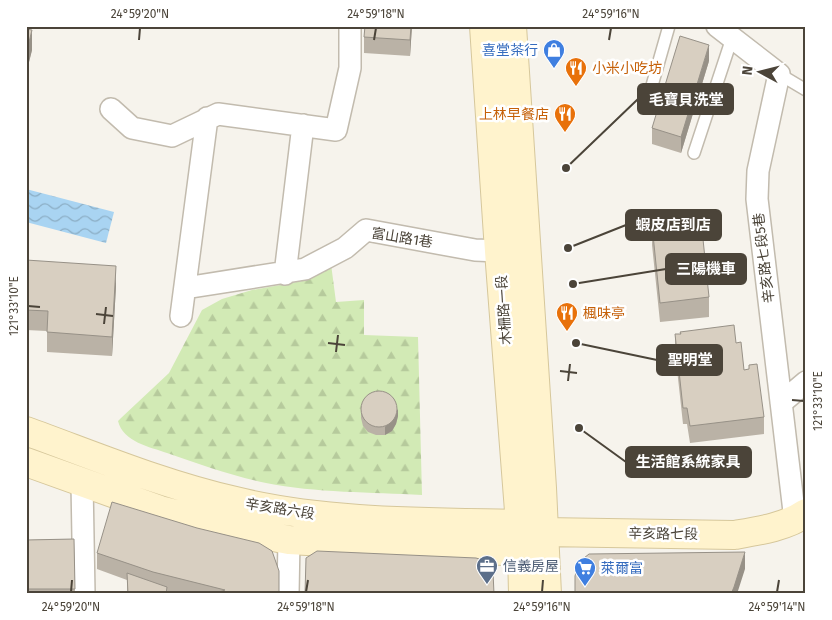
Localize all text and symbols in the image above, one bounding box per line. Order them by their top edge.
text: 24°59'20"N [111,7,169,21]
text: 24°59'18"N [347,7,405,21]
text: 24°59'16"N [582,7,640,21]
shop icon: 喜堂茶行 [542,38,566,69]
place label: 喜堂茶行 [482,42,538,59]
north arrow [734,48,784,98]
restaurant icon: 小米小吃坊 [564,56,588,87]
place label: 小米小吃坊 [592,60,662,77]
text: N [739,65,757,76]
callout: 毛寶貝洗堂 [638,84,733,114]
text: 毛寶貝洗堂 [648,91,724,109]
restaurant icon: 上林早餐店 [553,102,577,133]
place label: 上林早餐店 [479,106,549,123]
callout: 蝦皮店到店 [626,210,721,240]
street label: 辛亥路七段5巷 [750,212,778,304]
text: 蝦皮店到店 [635,216,711,234]
street label: 富山路1巷 [370,225,434,251]
callout: 三陽機車 [666,254,746,284]
text: 三陽機車 [676,260,736,278]
street label: 木柵路一段 [493,274,515,346]
text: 121°33'10"E [7,276,21,336]
restaurant icon: 楓味亭 [555,301,579,332]
place label: 楓味亭 [583,305,625,322]
callout: 聖明堂 [657,345,722,375]
text: 聖明堂 [667,351,713,369]
text: 121°33'10"E [811,371,825,431]
callout: 生活館系統家具 [626,447,751,477]
text: 生活館系統家具 [635,453,741,471]
street label: 辛亥路六段 [244,495,316,523]
street label: 辛亥路七段 [628,525,698,543]
office icon: 信義房屋 [475,554,499,585]
supermarket icon: 萊爾富 [573,556,597,587]
place label: 信義房屋 [503,558,559,575]
place label: 萊爾富 [601,560,643,577]
text: 24°59'20"N [42,600,100,614]
text: 24°59'18"N [277,600,335,614]
text: 24°59'16"N [513,600,571,614]
text: 24°59'14"N [748,600,806,614]

